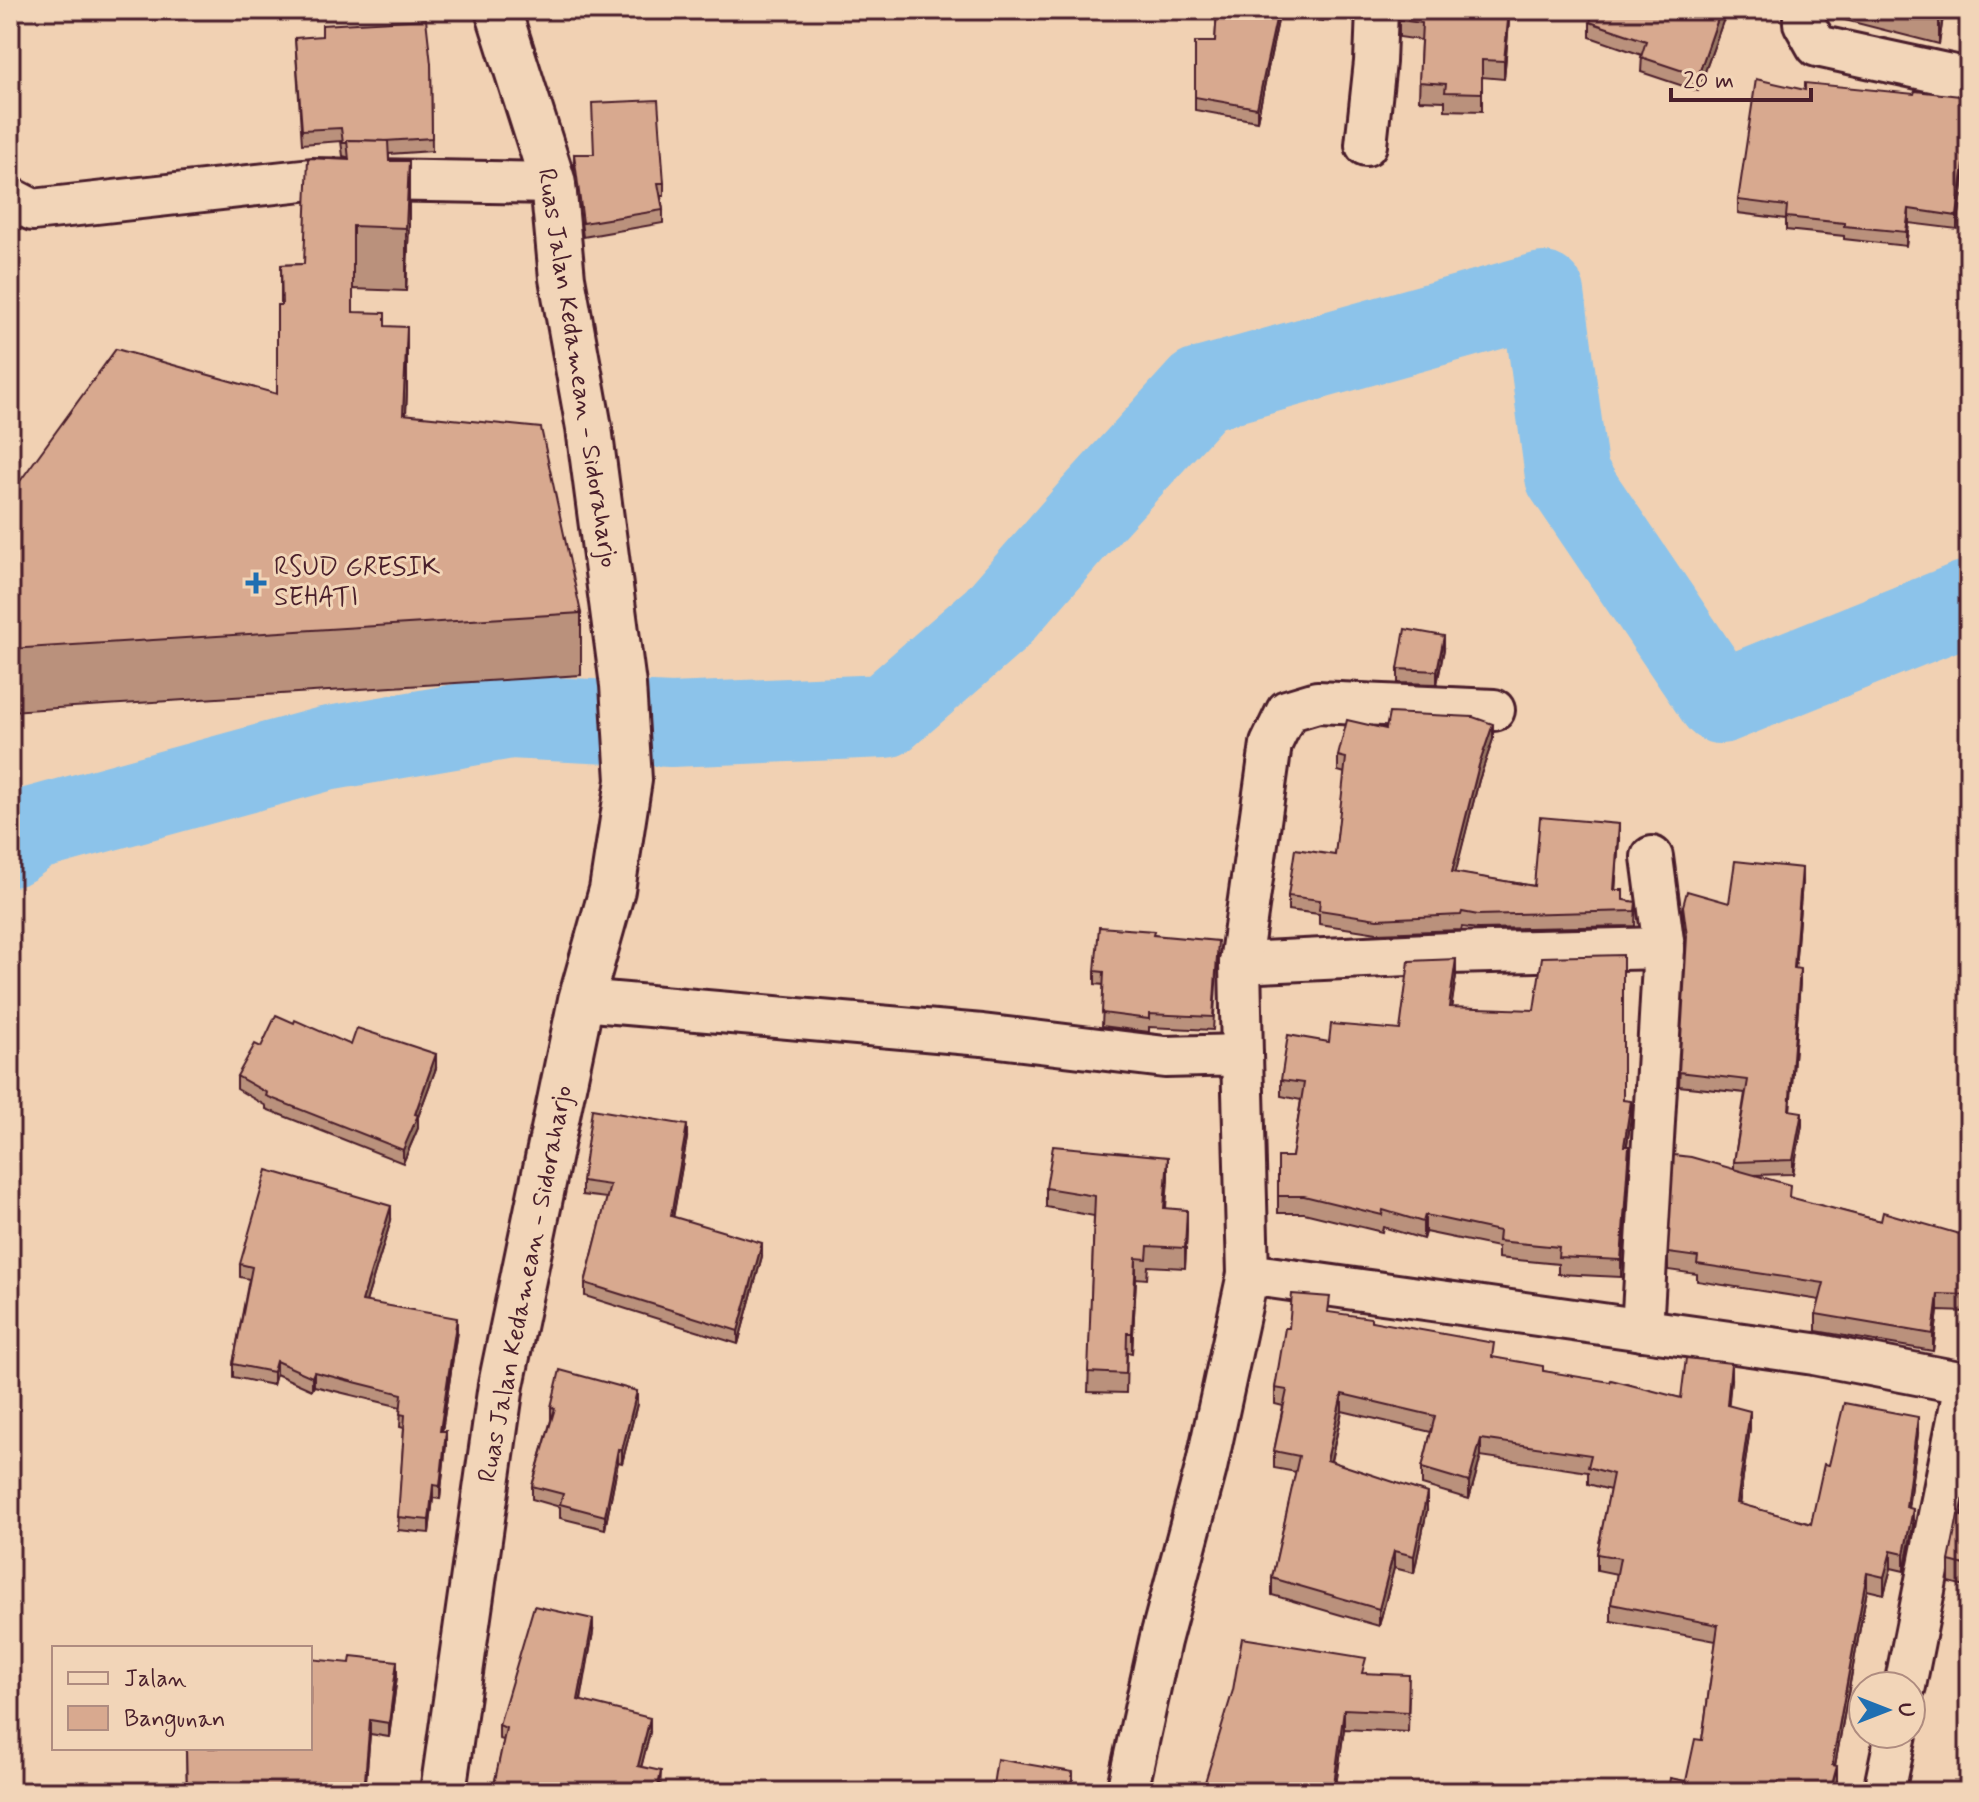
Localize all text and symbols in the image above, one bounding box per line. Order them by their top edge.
scale bar [1671,52,1811,102]
text: 20 m [1683,66,1734,97]
street label: Ruas Jalan Kedamean - Sidoraharjo [529,166,625,570]
place label: RSUD GRESIK SEHATI [274,551,441,615]
marker: RSUD GRESIK SEHATI [245,572,267,594]
street label: Ruas Jalan Kedamean - Sidoraharjo [471,1083,581,1485]
legend [52,1646,312,1750]
text: Jalan [124,1664,187,1695]
north arrow [1847,1670,1927,1750]
text: U [1891,1703,1919,1717]
text: Bangunan [124,1704,225,1737]

